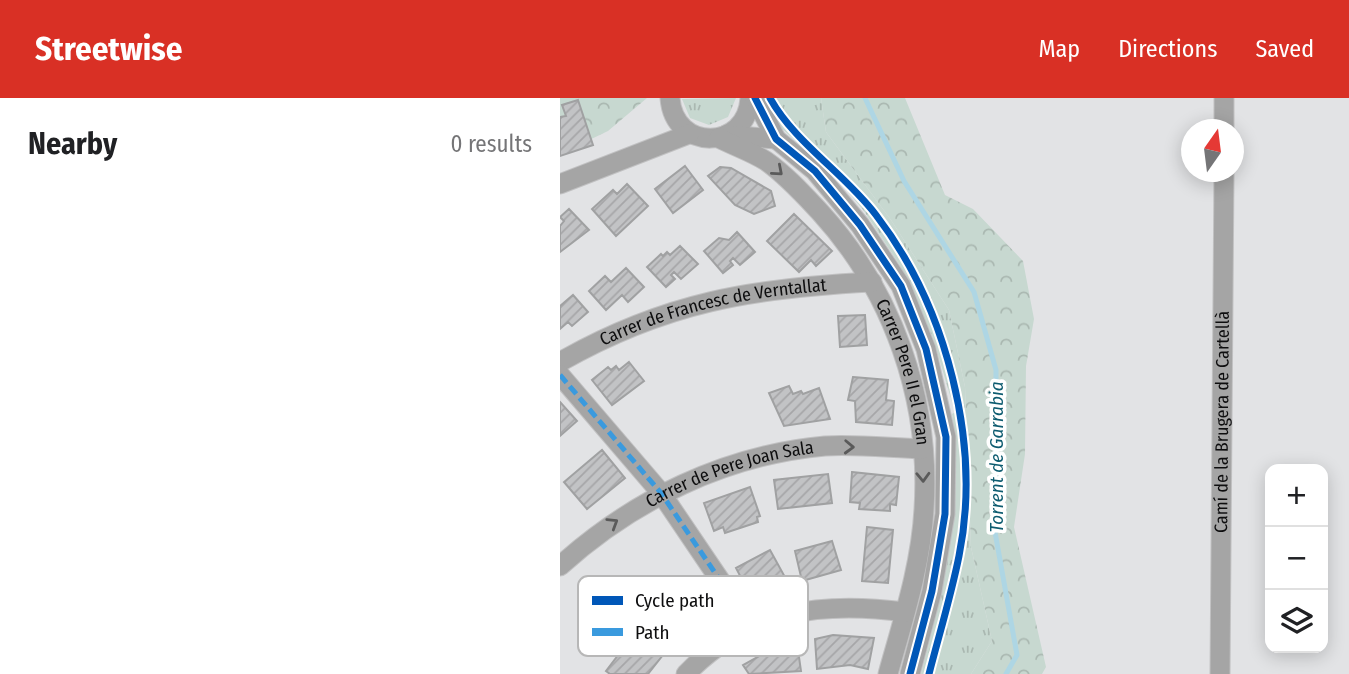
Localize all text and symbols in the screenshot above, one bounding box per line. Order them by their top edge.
text: Streetwise [35,29,182,69]
text: Map [1039,35,1080,63]
text: Directions [1118,35,1217,63]
text: Saved [1255,35,1314,63]
north arrow [1181,119,1244,182]
text: Nearby [28,126,117,162]
text: 0 results [451,130,532,158]
one-way arrow [769,163,782,176]
street label: Carrer de Francesc de Verntallat [596,274,827,351]
street label: Carrer Pere II el Gran [871,295,934,446]
street label: Camí de la Brugera de Cartellà [1210,311,1234,533]
water label: Torrent de Garrabia [985,381,1008,533]
street label: Carrer de Pere Joan Sala [642,436,815,512]
one-way arrow [844,439,855,455]
map controls [1265,464,1328,653]
button: + [1265,464,1328,527]
one-way arrow [915,472,930,483]
one-way arrow [605,518,618,531]
button: − [1265,527,1328,590]
legend [578,576,808,656]
text: Cycle path [635,589,714,612]
button: layers [1265,590,1328,653]
text: Path [635,621,670,644]

